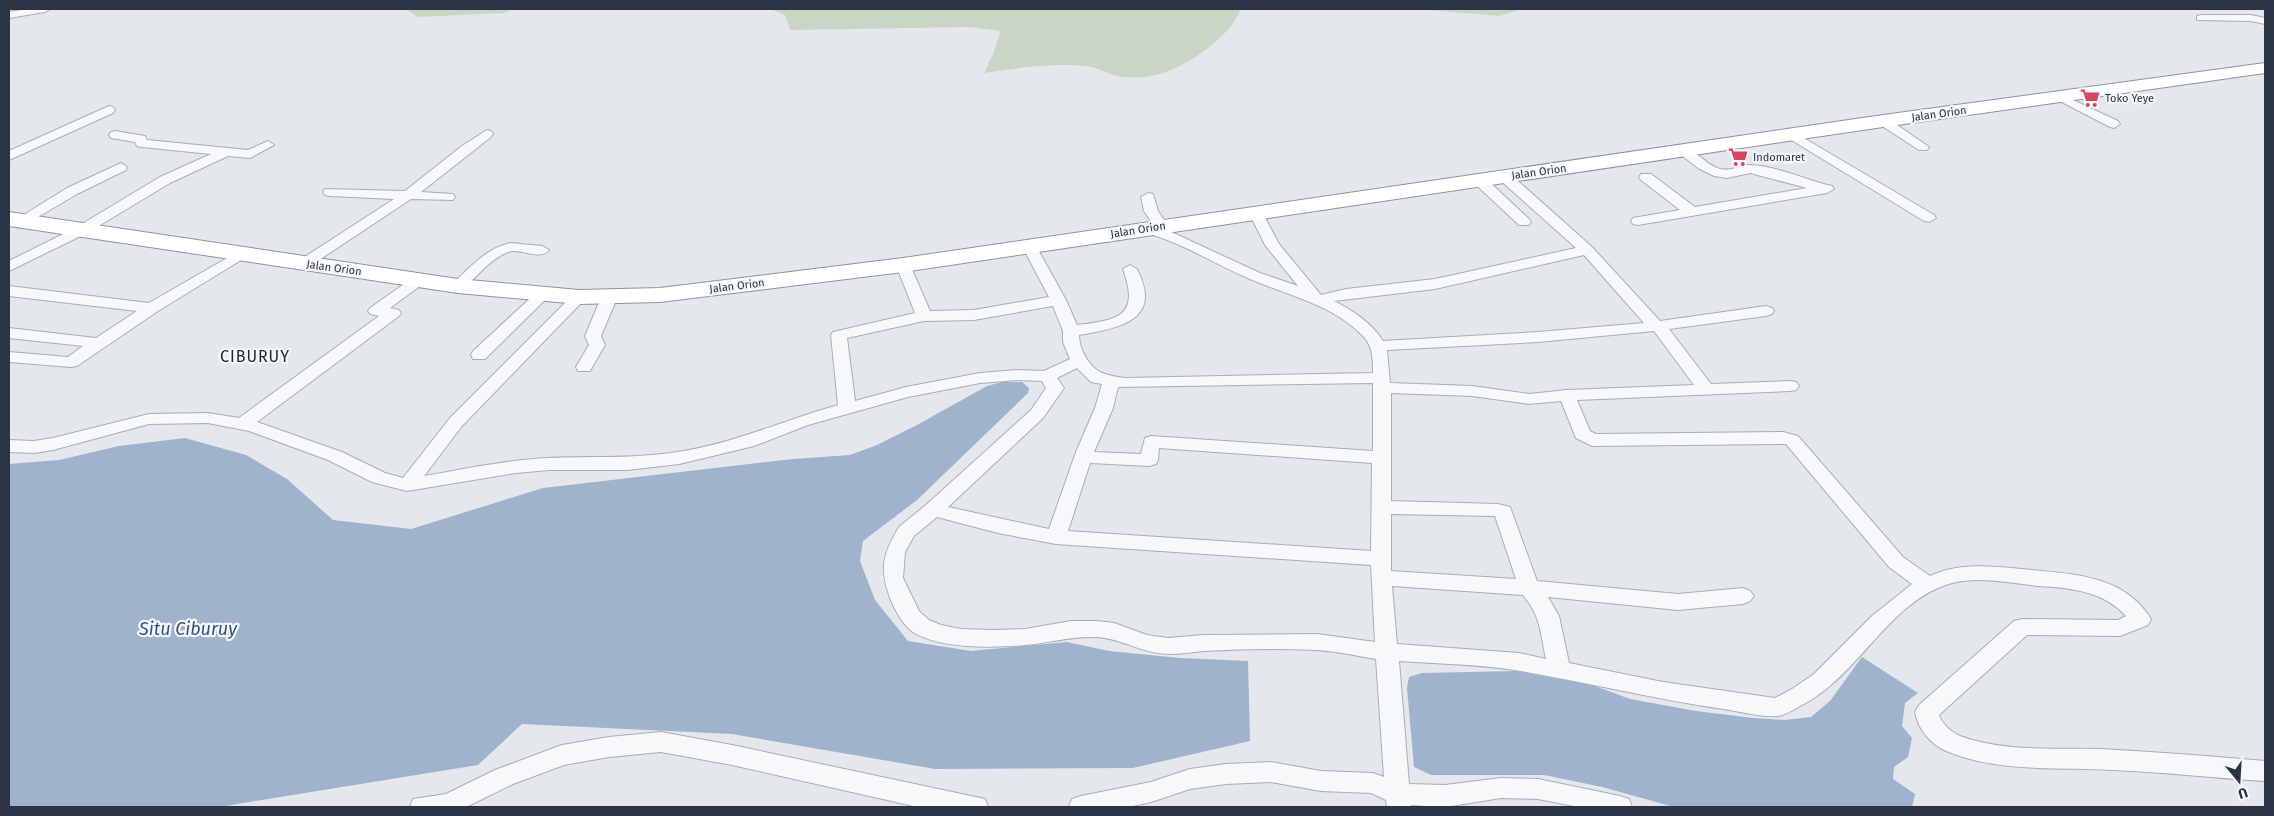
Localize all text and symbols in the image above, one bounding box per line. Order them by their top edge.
supermarket icon: Toko Yeye [2079,87,2101,109]
place label: Toko Yeye [2105,92,2154,105]
street label: Jalan Orion [1911,104,1967,124]
supermarket icon: Indomaret [1727,146,1749,168]
place label: Indomaret [1753,151,1805,164]
street label: Jalan Orion [1511,162,1567,182]
street label: Jalan Orion [1110,219,1166,241]
street label: Jalan Orion [306,258,362,278]
street label: Jalan Orion [709,276,765,296]
district label: CIBURUY [220,347,290,366]
water label: Situ Ciburuy [138,618,238,640]
north arrow [2214,756,2264,806]
text: U [2236,783,2250,802]

